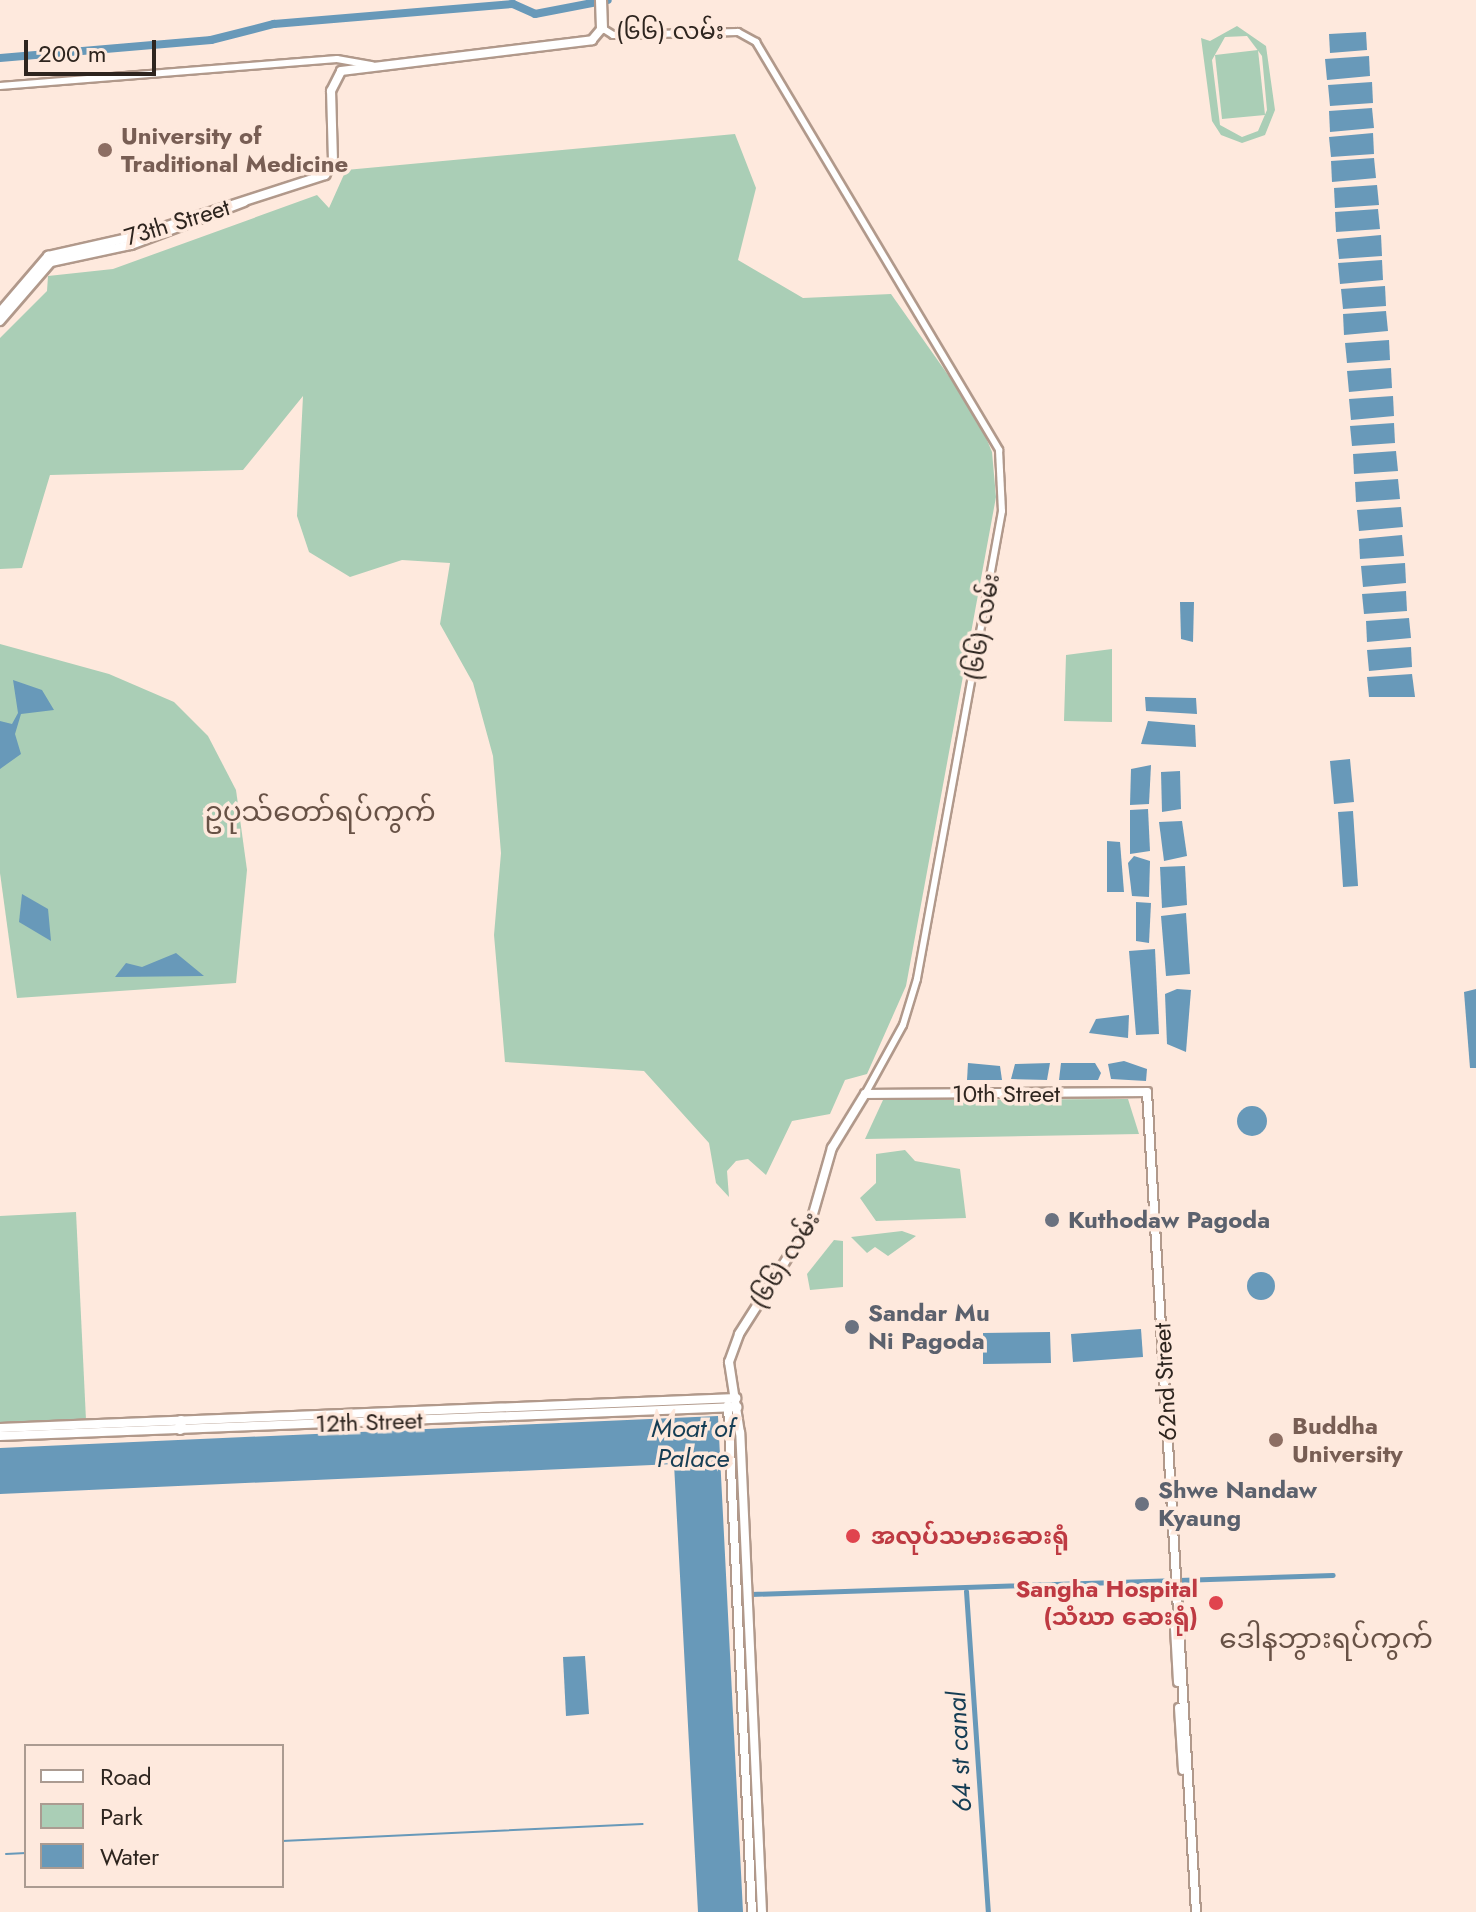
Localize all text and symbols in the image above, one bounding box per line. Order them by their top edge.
street label: (၆၆) လမ်း [616,17,724,45]
scale bar [28,24,160,74]
text: 200 m [38,36,106,71]
place label: University of Traditional Medicine [121,122,348,178]
marker: University of Traditional Medicine [96,141,114,159]
street label: 73th Street [121,192,233,252]
street label: (၆၆) လမ်း [958,571,1006,683]
district label: ဥပုသ်တော်ရပ်ကွက် [204,795,436,829]
street label: 10th Street [952,1080,1060,1108]
street label: (၆၆) လမ်း [744,1206,826,1314]
place label: Kuthodaw Pagoda [1068,1206,1270,1234]
marker: Kuthodaw Pagoda [1043,1211,1061,1229]
place label: Sandar Mu Ni Pagoda [868,1299,990,1355]
marker: Sandar Mu Ni Pagoda [843,1318,861,1336]
street label: 62nd Street [1148,1322,1182,1442]
street label: 12th Street [315,1406,423,1438]
place label: Buddha University [1292,1412,1403,1468]
water label: Moat of Palace [651,1413,735,1474]
marker: Buddha University [1267,1431,1285,1449]
place label: Shwe Nandaw Kyaung [1158,1476,1317,1532]
marker: Shwe Nandaw Kyaung [1133,1495,1151,1513]
place label: အလုပ်သမားဆေးရုံ [871,1522,1069,1550]
marker: အလုပ်သမားဆေးရုံ [842,1525,864,1547]
place label: Sangha Hospital (သံဃာ ဆေးရုံ) [1015,1575,1198,1631]
marker: Sangha Hospital (သံဃာ ဆေးရုံ) [1205,1592,1227,1614]
district label: ဒေါနဘွားရပ်ကွက် [1219,1622,1433,1656]
water label: 64 st canal [941,1691,979,1813]
legend [24,1744,284,1888]
text: Road [100,1759,152,1794]
text: Park [100,1799,143,1834]
text: Water [100,1839,159,1874]

